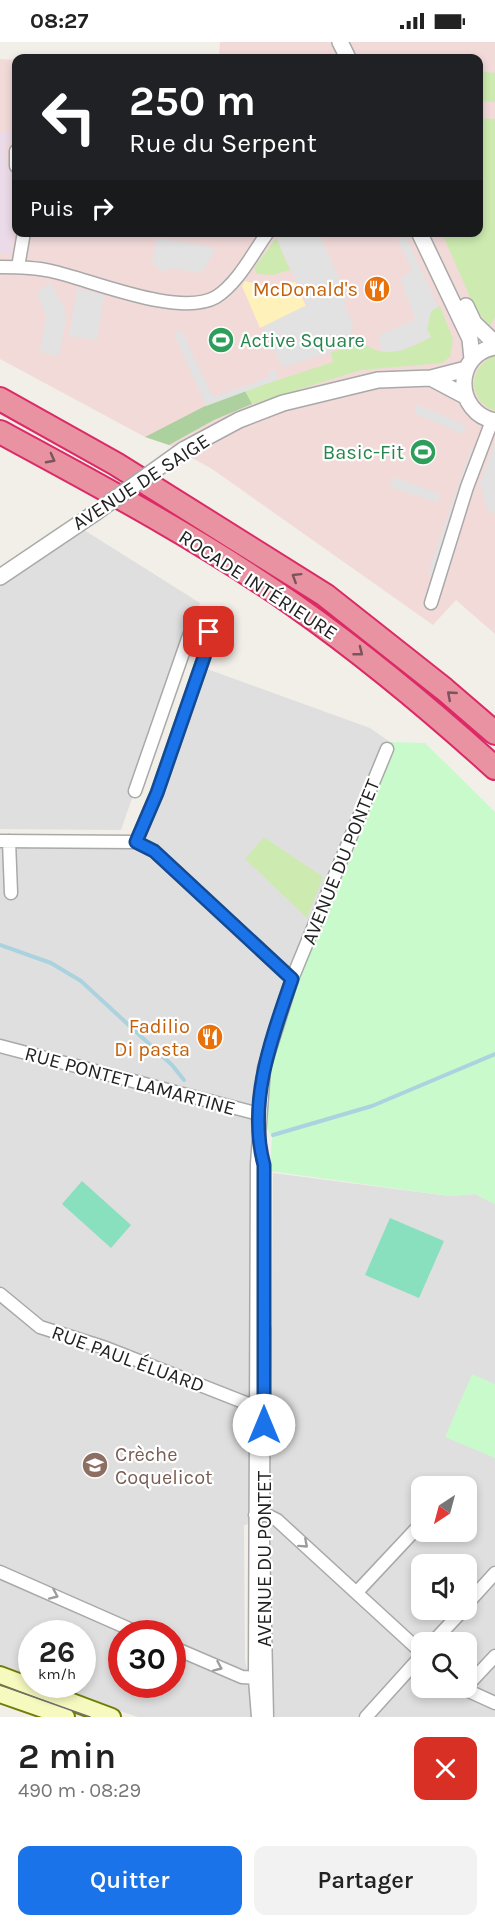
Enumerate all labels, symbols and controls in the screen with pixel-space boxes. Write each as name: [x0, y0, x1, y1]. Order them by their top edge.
text: 08:27: [30, 8, 88, 34]
text: 250 m: [129, 76, 256, 126]
icon: left: [30, 78, 108, 156]
text: Rue du Serpent: [129, 127, 317, 159]
icon: right: [86, 192, 119, 225]
text: Puis: [30, 196, 74, 222]
restaurant icon: McDonald's: [362, 274, 392, 304]
place label: McDonald's: [253, 278, 358, 301]
sports icon: Active Square: [206, 325, 236, 355]
place label: Active Square: [240, 329, 365, 352]
street label: AVENUE DE SAIGE: [68, 429, 214, 535]
sports icon: Basic-Fit: [408, 437, 438, 467]
place label: Basic-Fit: [323, 441, 404, 464]
one-way arrow: [45, 452, 56, 463]
street label: ROCADE INTÉRIEURE: [174, 524, 342, 645]
one-way arrow: [292, 572, 302, 584]
pin: [183, 606, 234, 657]
icon: arrive: [192, 615, 225, 648]
one-way arrow: [352, 645, 363, 656]
one-way arrow: [447, 691, 458, 702]
street label: AVENUE DU PONTET: [297, 776, 385, 948]
place label: Fadilio Di pasta: [114, 1015, 190, 1061]
restaurant icon: Fadilio Di pasta: [195, 1022, 225, 1052]
street label: RUE PONTET LAMARTINE: [22, 1042, 238, 1120]
street label: RUE PAUL ÉLUARD: [48, 1320, 208, 1397]
position arrow: [232, 1393, 296, 1457]
place label: Crèche Coquelicot: [115, 1443, 213, 1489]
school or university icon: Crèche Coquelicot: [80, 1450, 110, 1480]
street label: AVENUE DU PONTET: [253, 1471, 276, 1647]
north arrow: [411, 1476, 477, 1542]
map controls: [411, 1476, 477, 1698]
one-way arrow: [296, 1536, 307, 1547]
button: sound: [411, 1554, 477, 1620]
one-way arrow: [47, 1588, 58, 1600]
speed limit sign: 30: [108, 1620, 186, 1698]
button: search: [411, 1632, 477, 1698]
text: 26: [39, 1634, 75, 1670]
one-way arrow: [211, 1660, 222, 1672]
text: km/h: [38, 1665, 76, 1683]
text: 2 min: [18, 1735, 116, 1777]
button: close: [414, 1737, 477, 1800]
text: 490 m · 08:29: [18, 1779, 141, 1802]
button: Quitter: [18, 1846, 242, 1915]
button: Partager: [254, 1846, 477, 1915]

